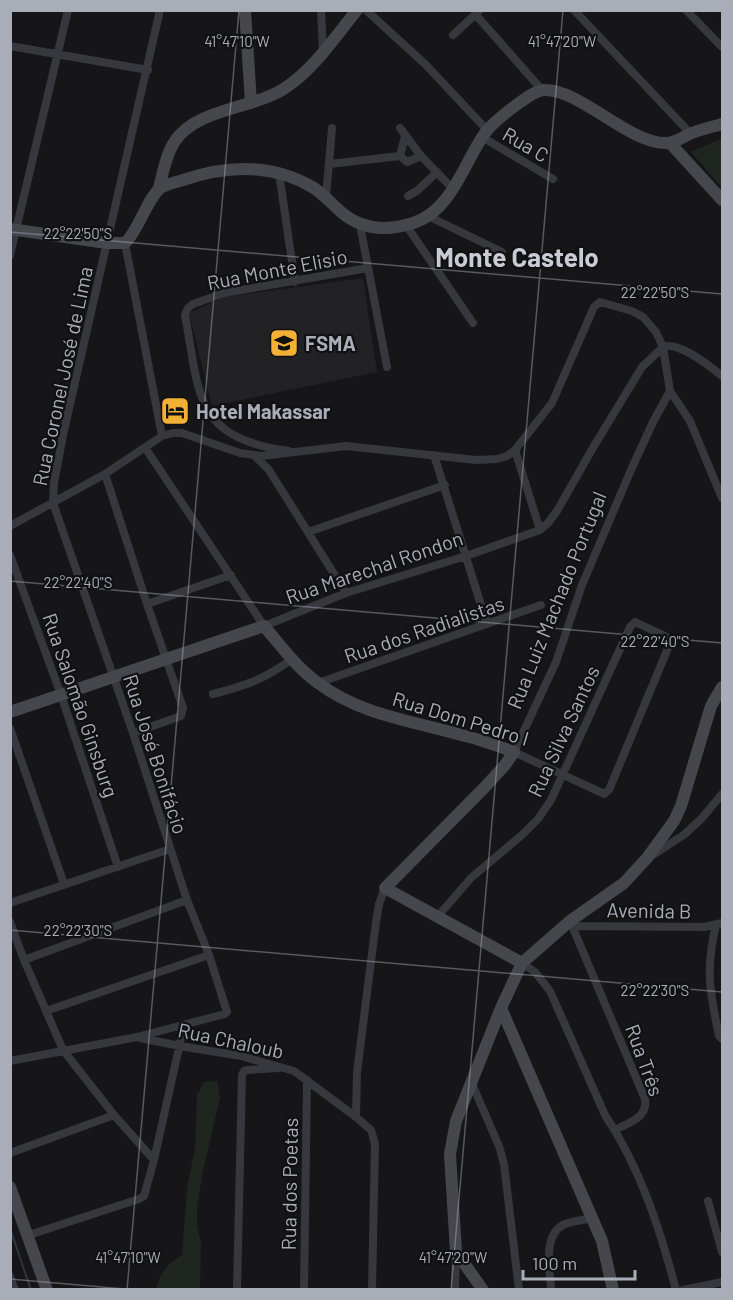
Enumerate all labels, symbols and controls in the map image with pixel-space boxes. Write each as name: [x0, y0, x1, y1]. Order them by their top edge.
text: 41°47'10"W: [204, 32, 270, 50]
text: 41°47'20"W: [528, 32, 596, 50]
street label: Rua C: [499, 121, 553, 167]
text: 22°22'50"S: [44, 224, 112, 242]
district label: Monte Castelo: [435, 241, 599, 272]
street label: Rua Monte Elisio: [205, 244, 349, 294]
street label: Rua Coronel José de Lima: [27, 264, 97, 488]
text: 22°22'50"S: [621, 283, 689, 301]
school or university icon: FSMA: [268, 327, 300, 359]
place label: FSMA: [305, 331, 356, 355]
hotel icon: Hotel Makassar: [159, 395, 191, 427]
place label: Hotel Makassar: [196, 399, 331, 423]
street label: Rua Luiz Machado Portugal: [501, 488, 611, 712]
street label: Rua Marechal Rondon: [282, 525, 466, 609]
text: 22°22'40"S: [43, 573, 113, 591]
street label: Rua dos Radialistas: [341, 590, 507, 668]
street label: Rua Salomão Ginsburg: [38, 610, 124, 800]
text: 22°22'40"S: [620, 632, 690, 650]
street label: Rua Silva Santos: [522, 661, 604, 801]
street label: Rua José Bonifácio: [119, 671, 193, 837]
street label: Rua Dom Pedro I: [390, 686, 532, 750]
street label: Avenida B: [606, 897, 692, 923]
text: 22°22'30"S: [44, 921, 112, 939]
text: 22°22'30"S: [621, 981, 689, 999]
street label: Rua Chaloub: [176, 1017, 286, 1063]
street label: Rua Três: [621, 1021, 669, 1099]
street label: Rua dos Poetas: [276, 1117, 302, 1251]
scale bar: [523, 1243, 636, 1281]
text: 41°47'10"W: [95, 1248, 161, 1266]
text: 41°47'20"W: [419, 1248, 487, 1266]
text: 100 m: [532, 1252, 577, 1274]

